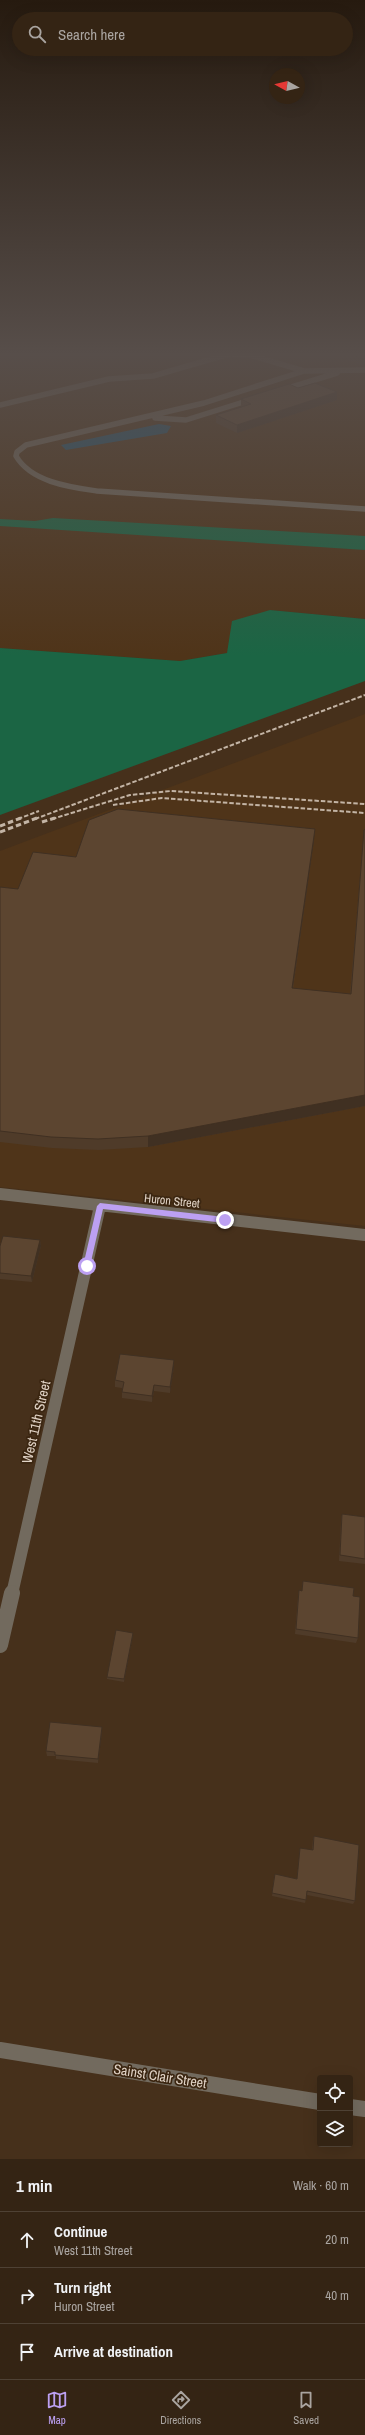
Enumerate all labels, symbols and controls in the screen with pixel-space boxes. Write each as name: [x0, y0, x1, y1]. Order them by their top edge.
search box: [12, 12, 353, 56]
icon: search: [26, 23, 48, 45]
text: Search here: [58, 24, 125, 45]
north arrow: [269, 68, 305, 104]
street label: Huron Street: [143, 1190, 201, 1212]
route end: [216, 1211, 234, 1229]
route start: [78, 1257, 96, 1275]
street label: West 11th Street: [18, 1379, 54, 1465]
street label: Sainst Clair Street: [112, 2060, 208, 2092]
map controls: [317, 2075, 353, 2147]
button: locate: [317, 2075, 353, 2111]
button: layers: [317, 2111, 353, 2147]
text: 1 min: [16, 2174, 52, 2197]
text: Walk · 60 m: [293, 2177, 349, 2194]
text: Continue: [54, 2221, 107, 2242]
icon: ahead: [16, 2229, 38, 2251]
text: 20 m: [325, 2231, 349, 2248]
text: West 11th Street: [54, 2242, 132, 2259]
text: Turn right: [54, 2277, 111, 2298]
icon: right: [16, 2285, 38, 2307]
text: 40 m: [325, 2287, 349, 2304]
text: Huron Street: [54, 2298, 114, 2315]
icon: arrive: [16, 2341, 38, 2363]
text: Arrive at destination: [54, 2341, 173, 2362]
tab: Map: [46, 2389, 68, 2427]
tab: Directions: [160, 2389, 201, 2427]
tab: Saved: [293, 2389, 319, 2427]

